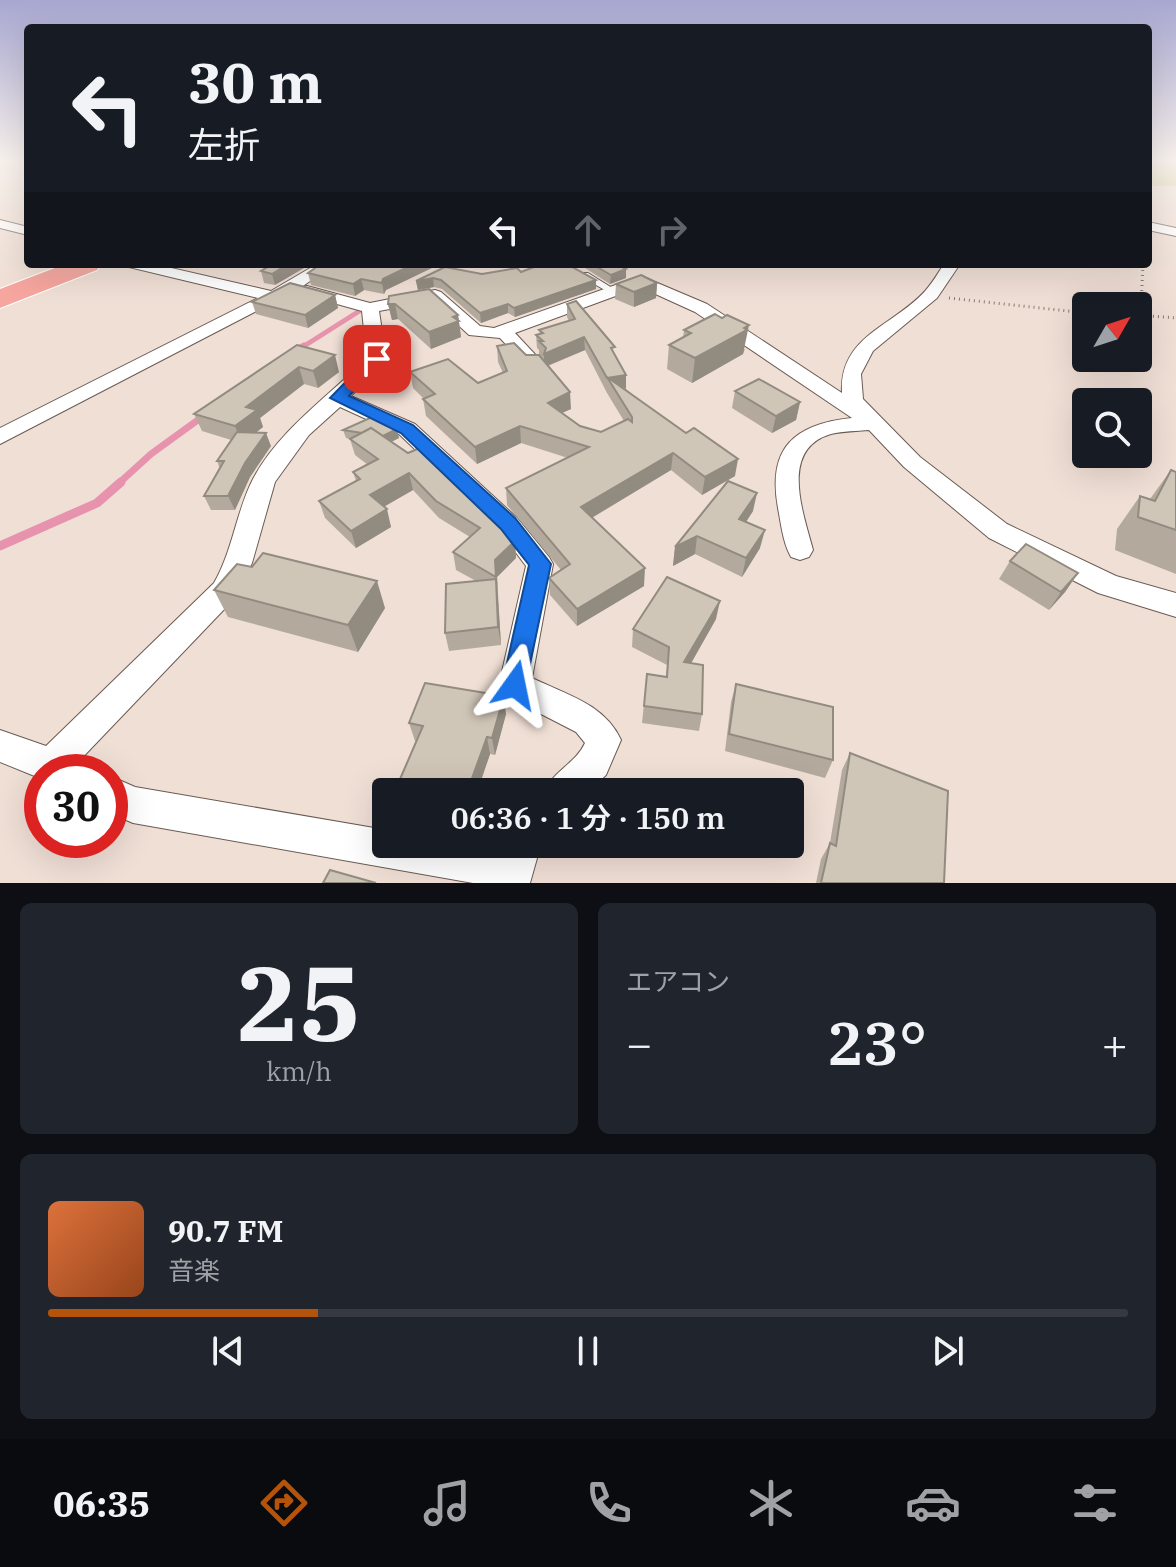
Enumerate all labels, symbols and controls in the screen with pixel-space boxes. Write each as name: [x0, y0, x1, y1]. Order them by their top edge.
text: 30 m: [188, 46, 323, 118]
icon: left: [56, 56, 160, 160]
text: 左折: [188, 121, 260, 168]
icon: left: [482, 208, 526, 252]
icon: ahead: [566, 208, 610, 252]
icon: right: [650, 208, 694, 252]
north arrow: [1072, 292, 1152, 372]
map controls: [1072, 292, 1152, 468]
pin: [343, 325, 411, 393]
icon: arrive: [355, 337, 399, 381]
button: search: [1072, 388, 1152, 468]
position arrow: [473, 643, 557, 727]
speed limit sign: 30: [24, 754, 128, 858]
text: 06:36 · 1 分 · 150 m: [451, 798, 725, 837]
text: 25: [237, 934, 361, 1070]
text: エアコン: [626, 964, 730, 998]
text: 23°: [827, 1003, 927, 1082]
text: −: [626, 1015, 652, 1072]
text: +: [1102, 1015, 1128, 1072]
text: km/h: [266, 1054, 332, 1088]
text: 90.7 FM: [168, 1211, 283, 1250]
text: 音楽: [168, 1253, 220, 1287]
icon: previous: [206, 1329, 250, 1373]
icon: pause: [566, 1329, 610, 1373]
icon: next: [926, 1329, 970, 1373]
icon: directions: [256, 1475, 312, 1531]
icon: music: [419, 1475, 475, 1531]
icon: phone: [581, 1475, 637, 1531]
icon: climate: [743, 1475, 799, 1531]
icon: car: [905, 1475, 961, 1531]
icon: filters: [1067, 1475, 1123, 1531]
text: 06:35: [53, 1480, 150, 1527]

